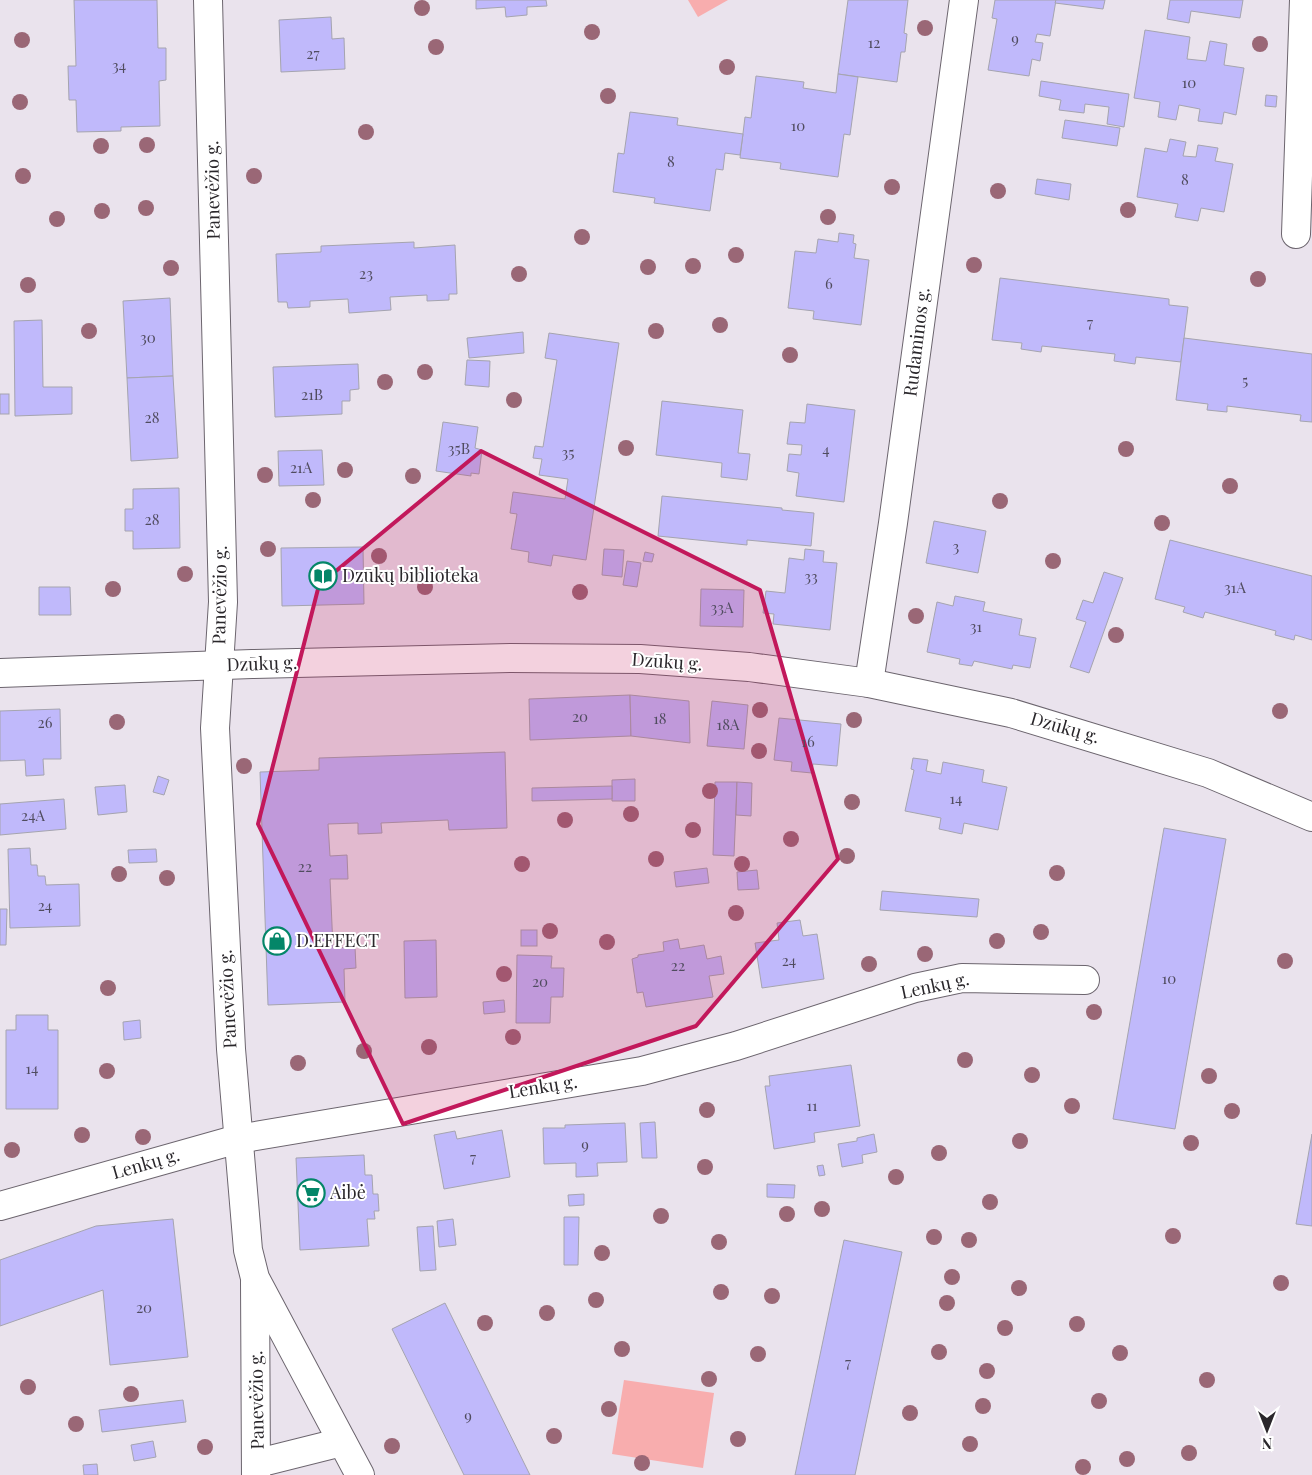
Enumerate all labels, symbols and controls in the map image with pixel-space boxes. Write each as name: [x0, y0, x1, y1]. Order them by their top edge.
house number: 9: [1011, 28, 1019, 48]
house number: 12: [868, 32, 880, 52]
house number: 27: [306, 43, 320, 63]
house number: 34: [112, 55, 126, 75]
house number: 10: [1182, 72, 1196, 92]
house number: 10: [791, 115, 805, 135]
street label: Panevėžio g.: [199, 140, 225, 240]
house number: 8: [667, 151, 675, 171]
house number: 8: [1181, 169, 1189, 189]
house number: 23: [359, 263, 373, 283]
house number: 6: [825, 273, 833, 293]
street label: Rudaminos g.: [897, 286, 935, 398]
house number: 7: [1087, 312, 1093, 332]
house number: 30: [140, 327, 156, 347]
house number: 5: [1242, 370, 1248, 390]
house number: 21B: [301, 384, 323, 404]
house number: 28: [145, 407, 160, 427]
house number: 35B: [448, 438, 470, 458]
house number: 4: [822, 439, 830, 459]
house number: 35: [562, 442, 575, 462]
house number: 21A: [290, 457, 313, 477]
house number: 28: [145, 509, 160, 529]
house number: 3: [953, 536, 960, 556]
street label: Panevėžio g.: [206, 545, 232, 645]
library icon: Dzūkų biblioteka: [308, 561, 338, 591]
place label: Dzūkų biblioteka: [342, 563, 479, 587]
house number: 33: [804, 566, 818, 586]
house number: 31A: [1224, 577, 1246, 597]
house number: 33A: [711, 597, 734, 617]
house number: 31: [970, 616, 983, 636]
street label: Dzūkų g.: [631, 647, 703, 675]
street label: Dzūkų g.: [226, 650, 298, 676]
house number: 20: [572, 706, 588, 726]
street label: Dzūkų g.: [1028, 706, 1103, 748]
house number: 18: [653, 708, 667, 728]
house number: 26: [38, 712, 53, 732]
house number: 18A: [717, 714, 740, 734]
house number: 16: [801, 731, 815, 751]
house number: 14: [950, 788, 962, 808]
house number: 24A: [21, 805, 46, 825]
house number: 22: [298, 856, 312, 876]
house number: 24: [38, 895, 52, 915]
shop icon: D.EFFECT: [262, 926, 292, 956]
place label: D.EFFECT: [296, 928, 379, 952]
street label: Panevėžio g.: [212, 949, 242, 1049]
house number: 24: [782, 950, 796, 970]
house number: 22: [671, 955, 685, 975]
street label: Lenkų g.: [898, 966, 971, 1004]
house number: 10: [1162, 968, 1176, 988]
house number: 20: [532, 971, 548, 991]
house number: 14: [26, 1058, 38, 1078]
street label: Lenkų g.: [507, 1069, 579, 1103]
house number: 11: [806, 1095, 818, 1115]
house number: 9: [581, 1134, 589, 1154]
street label: Lenkų g.: [109, 1142, 182, 1184]
house number: 7: [470, 1147, 476, 1167]
supermarket icon: Aibė: [296, 1178, 326, 1208]
place label: Aibė: [329, 1180, 366, 1204]
house number: 20: [136, 1297, 152, 1317]
street label: Panevėžio g.: [243, 1350, 269, 1450]
house number: 7: [845, 1352, 851, 1372]
house number: 9: [464, 1405, 472, 1425]
north arrow: [1242, 1405, 1292, 1455]
text: N: [1262, 1434, 1272, 1453]

